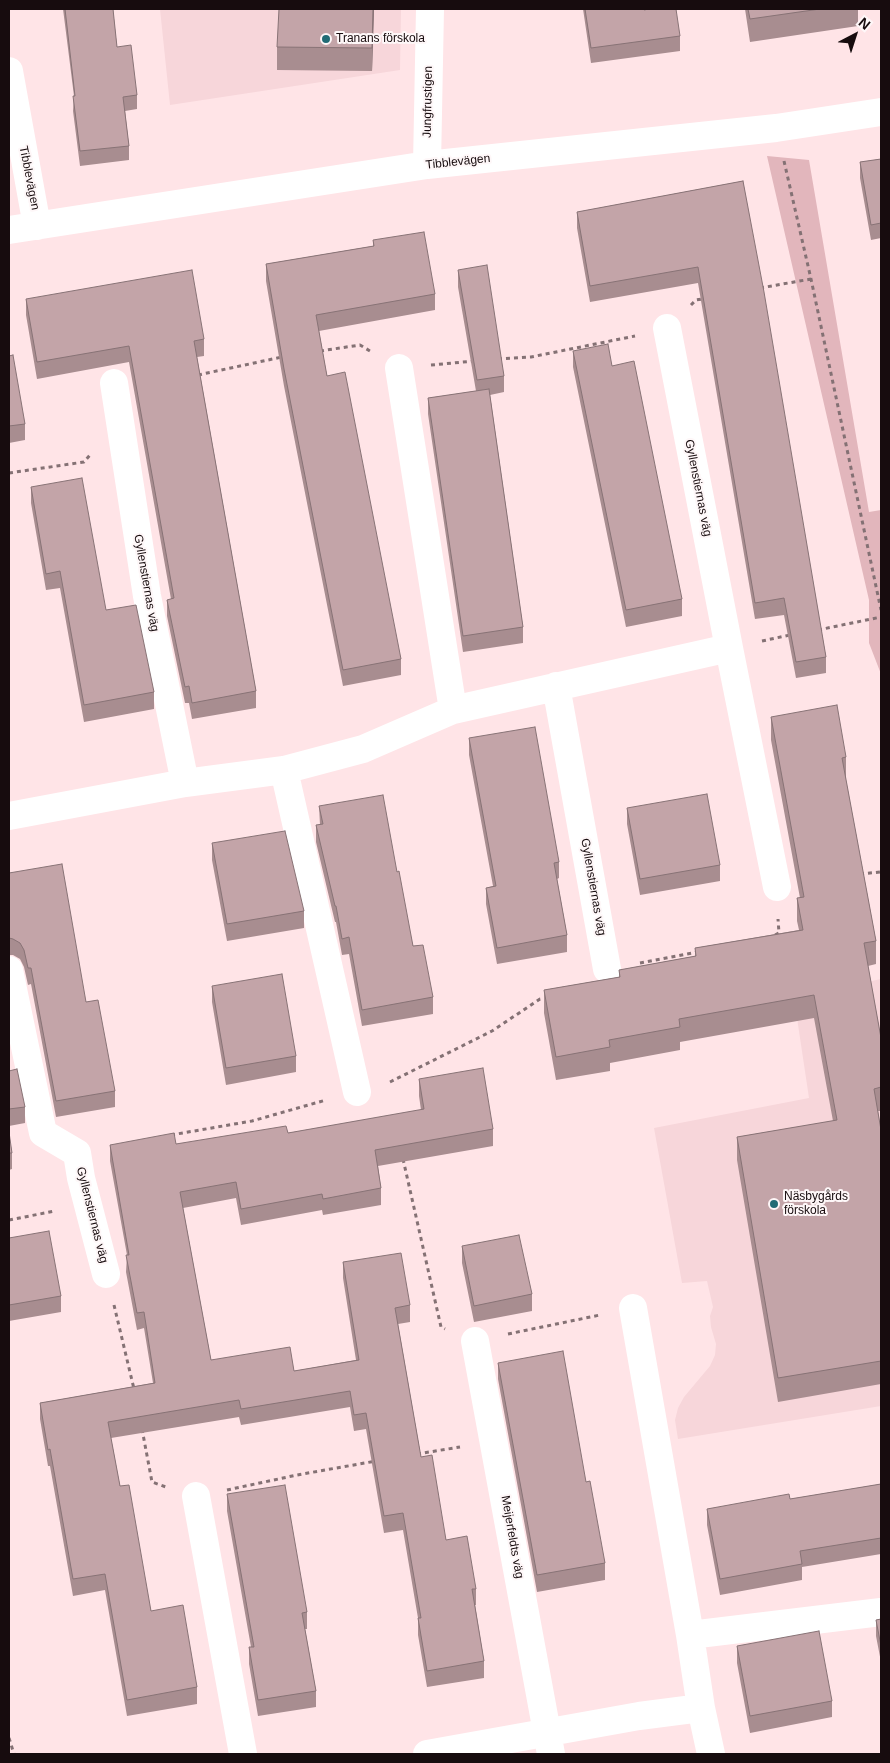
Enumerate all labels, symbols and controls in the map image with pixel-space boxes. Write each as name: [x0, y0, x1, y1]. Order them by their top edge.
north arrow: [830, 10, 880, 60]
text: N: [856, 14, 874, 33]
place label: Tranans förskola: [336, 32, 425, 46]
marker: Tranans förskola: [320, 33, 332, 45]
street label: Jungfrustigen: [420, 66, 436, 138]
street label: Tibblevägen: [16, 145, 42, 211]
street label: Tibblevägen: [425, 151, 491, 173]
street label: Gyllenstiernas väg: [682, 438, 714, 538]
street label: Gyllenstiernas väg: [130, 533, 162, 633]
street label: Gyllenstiernas väg: [577, 837, 609, 937]
street label: Gyllenstiernas väg: [73, 1165, 111, 1265]
place label: Näsbygårds förskola: [784, 1190, 848, 1218]
marker: Näsbygårds förskola: [768, 1198, 780, 1210]
street label: Meijerfeldts väg: [498, 1494, 526, 1580]

